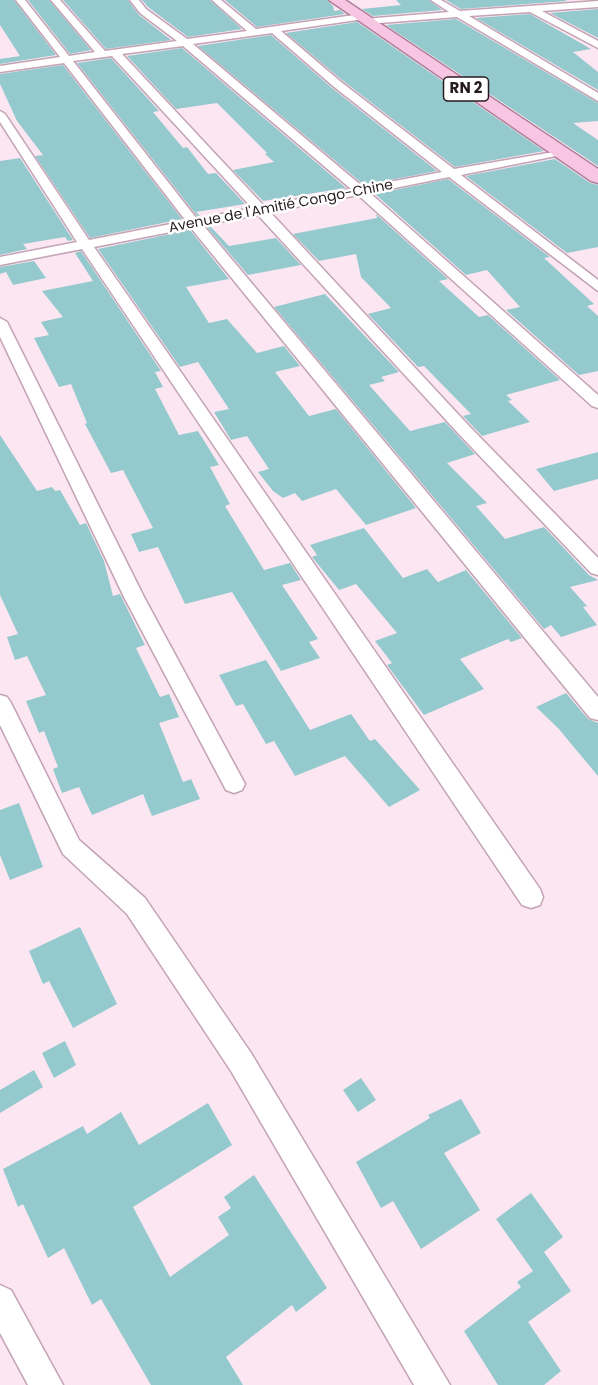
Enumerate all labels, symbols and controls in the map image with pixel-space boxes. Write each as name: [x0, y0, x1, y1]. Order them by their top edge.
road number: RN 2: [444, 77, 488, 101]
street label: Avenue de l'Amitié Congo-Chine: [168, 177, 394, 237]

